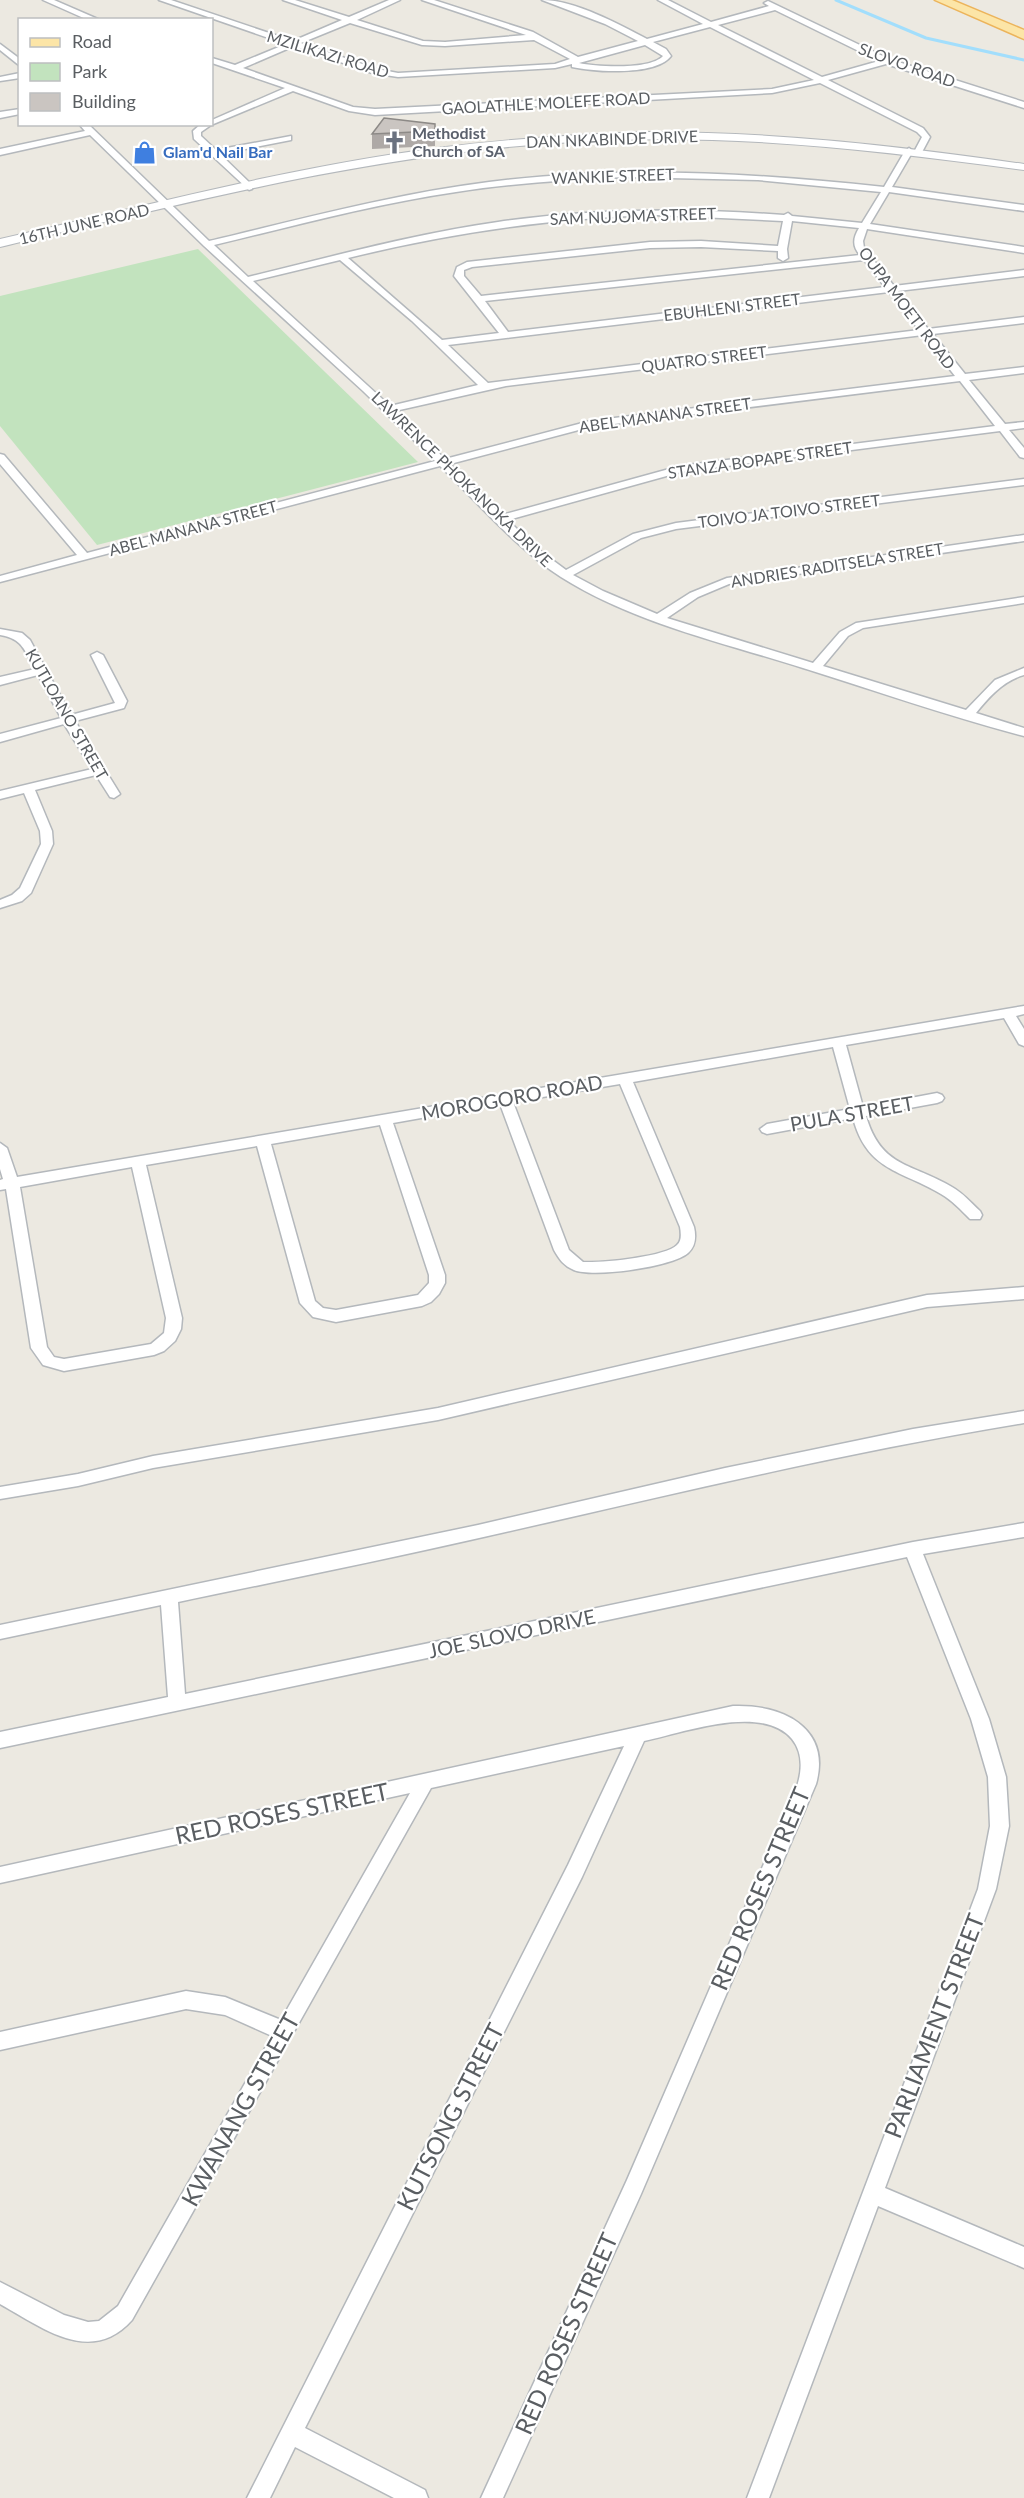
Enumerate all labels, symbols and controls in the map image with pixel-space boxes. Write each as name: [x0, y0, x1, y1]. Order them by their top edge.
legend: [18, 18, 213, 126]
street label: MZILIKAZI ROAD: [265, 26, 392, 81]
text: Road: [72, 30, 112, 52]
street label: SLOVO ROAD: [856, 38, 958, 91]
text: Park: [72, 60, 108, 82]
street label: GAOLATHLE MOLEFE ROAD: [441, 88, 651, 117]
text: Building: [72, 90, 136, 112]
place label: Methodist Church of SA: [412, 123, 506, 160]
street label: DAN NKABINDE DRIVE: [526, 126, 698, 151]
church icon: Methodist Church of SA: [381, 129, 407, 155]
shop icon: Glam'd Nail Bar: [132, 139, 158, 165]
place label: Glam'd Nail Bar: [163, 142, 272, 161]
street label: WANKIE STREET: [551, 164, 676, 187]
street label: 16TH JUNE ROAD: [17, 199, 151, 248]
street label: SAM NUJOMA STREET: [549, 203, 717, 228]
street label: OUPA MOETI ROAD: [855, 243, 960, 373]
street label: EBUHLENI STREET: [662, 289, 802, 324]
street label: QUATRO STREET: [640, 341, 768, 376]
street label: LAWRENCE PHOKANOKA DRIVE: [368, 387, 556, 570]
street label: ABEL MANANA STREET: [578, 393, 753, 436]
street label: STANZA BOPAPE STREET: [667, 437, 854, 482]
street label: TOIVO JA TOIVO STREET: [697, 490, 882, 531]
street label: ABEL MANANA STREET: [107, 496, 280, 559]
street label: ANDRIES RADITSELA STREET: [729, 538, 945, 591]
street label: KUTLOANO STREET: [22, 645, 113, 783]
street label: MOROGORO ROAD: [419, 1069, 604, 1125]
street label: PULA STREET: [788, 1090, 916, 1136]
street label: JOE SLOVO DRIVE: [426, 1604, 597, 1662]
street label: RED ROSES STREET: [172, 1776, 391, 1849]
street label: RED ROSES STREET: [704, 1783, 815, 1994]
street label: PARLIAMENT STREET: [877, 1909, 990, 2142]
street label: KWANANG STREET: [174, 2007, 305, 2211]
street label: KUTSONG STREET: [390, 2018, 509, 2215]
street label: RED ROSES STREET: [508, 2228, 623, 2439]

